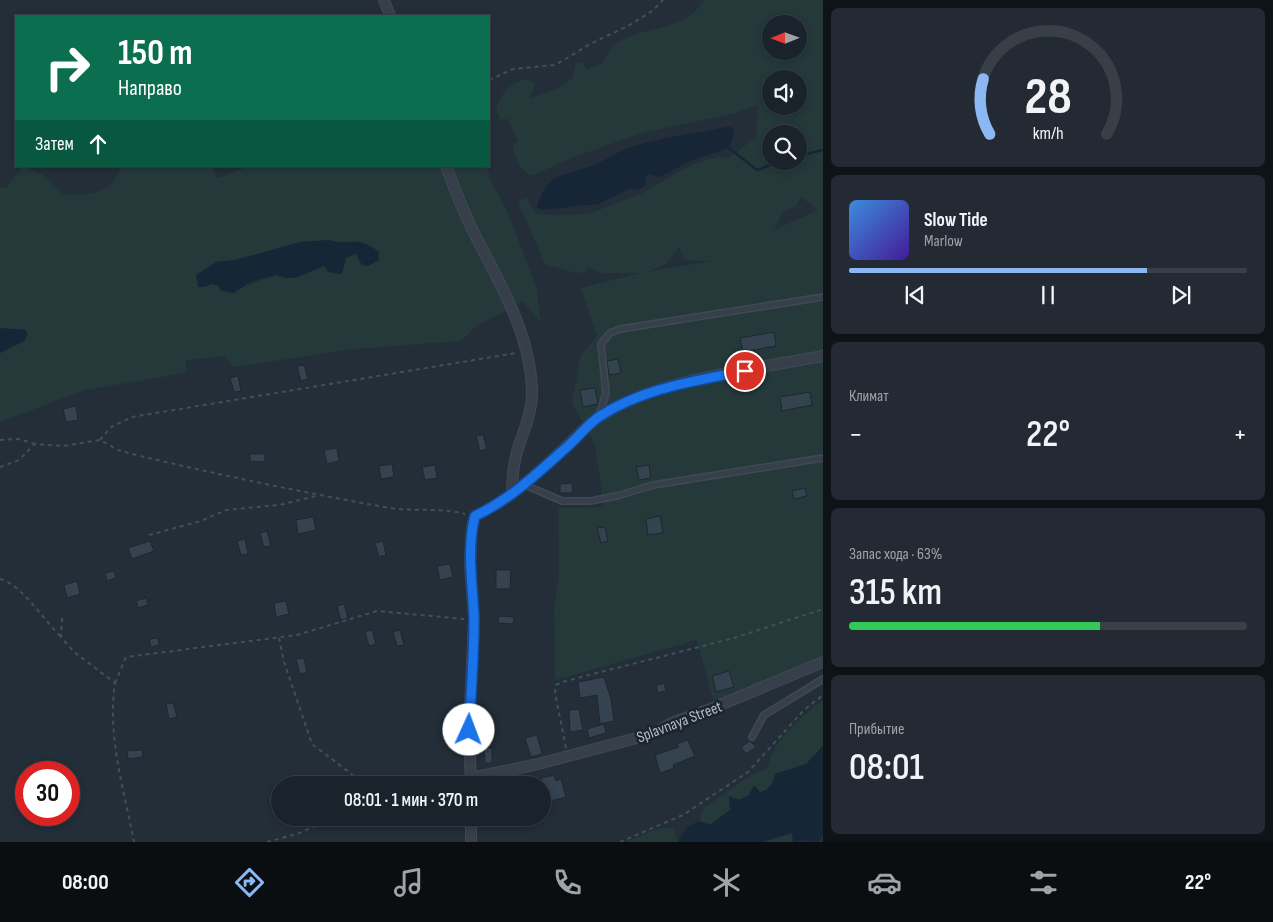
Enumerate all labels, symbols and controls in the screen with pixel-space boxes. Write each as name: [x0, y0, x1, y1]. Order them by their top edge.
north arrow: [762, 15, 808, 60]
map controls: [762, 15, 807, 170]
text: 150 m: [118, 32, 192, 75]
icon: right: [35, 35, 100, 100]
text: 28: [1024, 66, 1072, 129]
button: sound: [762, 70, 807, 115]
text: Направо: [118, 75, 182, 102]
text: km/h: [1033, 123, 1063, 144]
button: search: [762, 125, 807, 170]
icon: ahead: [84, 130, 112, 158]
text: Затем: [35, 133, 74, 156]
text: Slow Tide: [924, 209, 988, 232]
text: Marlow: [924, 232, 963, 251]
icon: previous: [901, 281, 929, 309]
icon: pause: [1034, 281, 1062, 309]
icon: next: [1167, 281, 1195, 309]
pin: [724, 350, 766, 392]
icon: arrive: [731, 357, 759, 385]
text: Климат: [849, 387, 889, 406]
text: 22°: [1026, 412, 1070, 457]
text: −: [849, 418, 863, 451]
text: +: [1233, 418, 1247, 451]
text: Запас хода · 63%: [849, 545, 942, 564]
text: 315 km: [849, 570, 942, 615]
street label: Splavnaya Street: [634, 697, 725, 747]
position arrow: [442, 703, 494, 755]
text: Прибытие: [849, 720, 904, 739]
text: 08:01: [849, 745, 924, 790]
speed limit sign: 30: [15, 761, 80, 826]
text: 08:01 · 1 мин · 370 m: [344, 789, 478, 812]
icon: directions: [232, 865, 267, 900]
icon: music: [391, 865, 426, 900]
icon: phone: [550, 865, 585, 900]
icon: climate: [709, 865, 744, 900]
icon: car: [867, 865, 902, 900]
icon: filters: [1026, 865, 1061, 900]
text: 08:00: [62, 869, 109, 896]
text: 22°: [1185, 869, 1211, 896]

